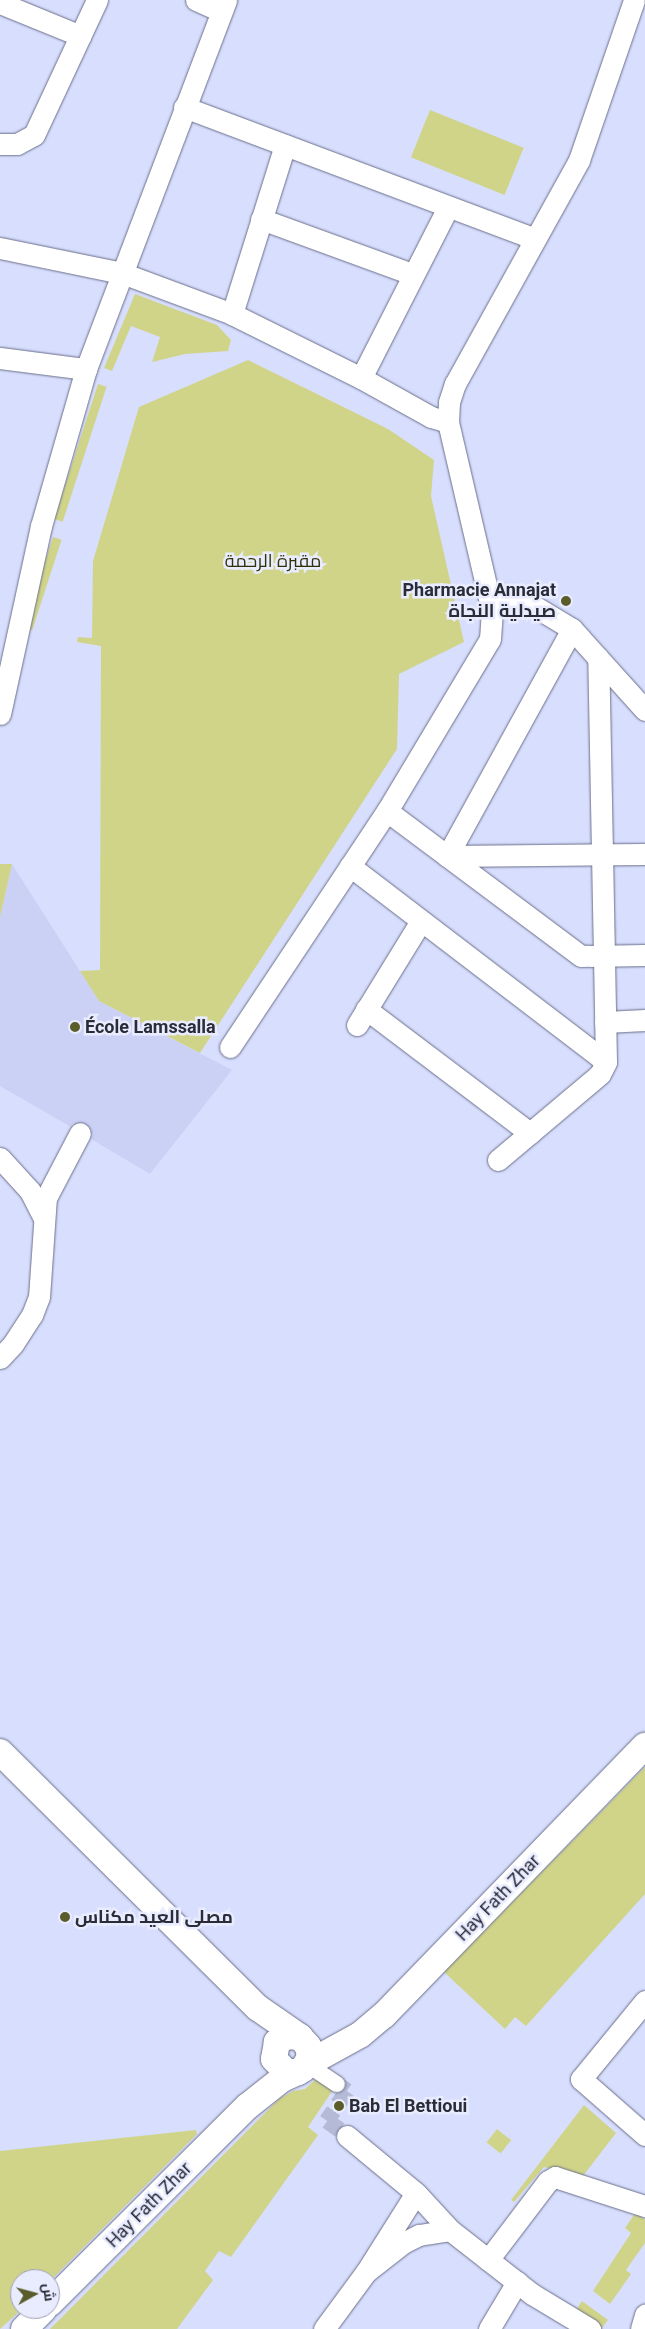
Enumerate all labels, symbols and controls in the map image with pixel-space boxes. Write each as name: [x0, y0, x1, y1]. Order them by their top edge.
park label: مقبرة الرحمة: [225, 550, 321, 572]
place label: Pharmacie Annajat صيدلية النجاة: [403, 580, 556, 622]
marker: Pharmacie Annajat صيدلية النجاة: [560, 595, 572, 607]
place label: École Lamssalla: [85, 1016, 216, 1038]
marker: École Lamssalla: [69, 1021, 81, 1033]
street label: Hay Fath Zhar: [451, 1850, 545, 1946]
place label: مصلى العيد مكناس: [75, 1906, 233, 1928]
marker: مصلى العيد مكناس: [59, 1911, 71, 1923]
place label: Bab El Bettioui: [349, 2095, 467, 2117]
marker: Bab El Bettioui: [333, 2100, 345, 2112]
street label: Hay Fath Zhar: [102, 2158, 196, 2252]
north arrow: [10, 2269, 60, 2319]
text: ش: [40, 2282, 58, 2302]

